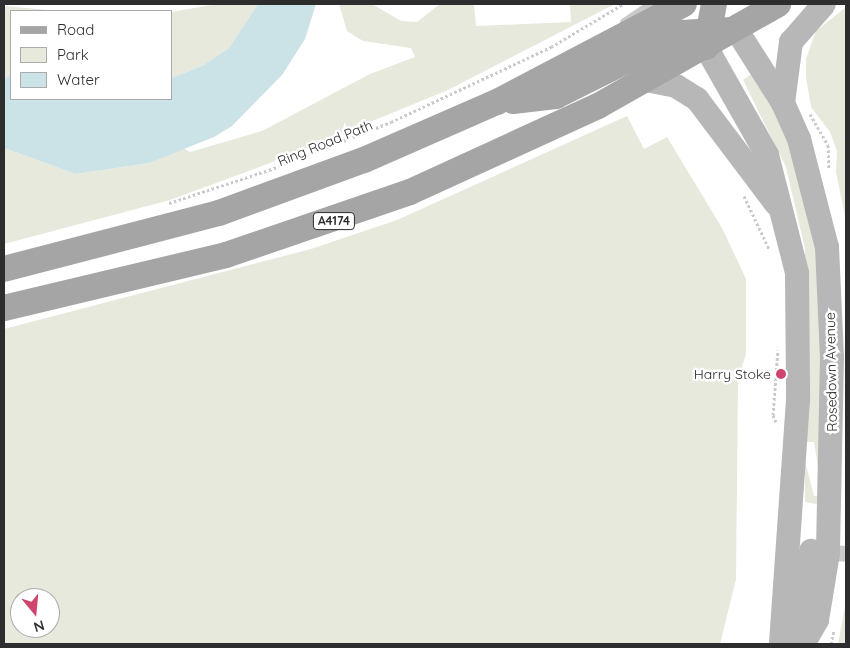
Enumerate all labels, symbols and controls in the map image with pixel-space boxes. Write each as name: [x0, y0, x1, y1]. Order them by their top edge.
legend: [10, 10, 172, 100]
text: Road: [57, 20, 94, 39]
text: Park: [57, 45, 89, 64]
text: Water: [57, 70, 100, 89]
street label: Ring Road Path: [275, 116, 375, 170]
road number: A4174: [313, 212, 355, 230]
street label: Rosedown Avenue: [822, 312, 840, 432]
place label: Harry Stoke: [694, 366, 771, 382]
marker: Harry Stoke: [775, 368, 787, 380]
north arrow: [10, 588, 60, 638]
text: N: [32, 616, 47, 636]

